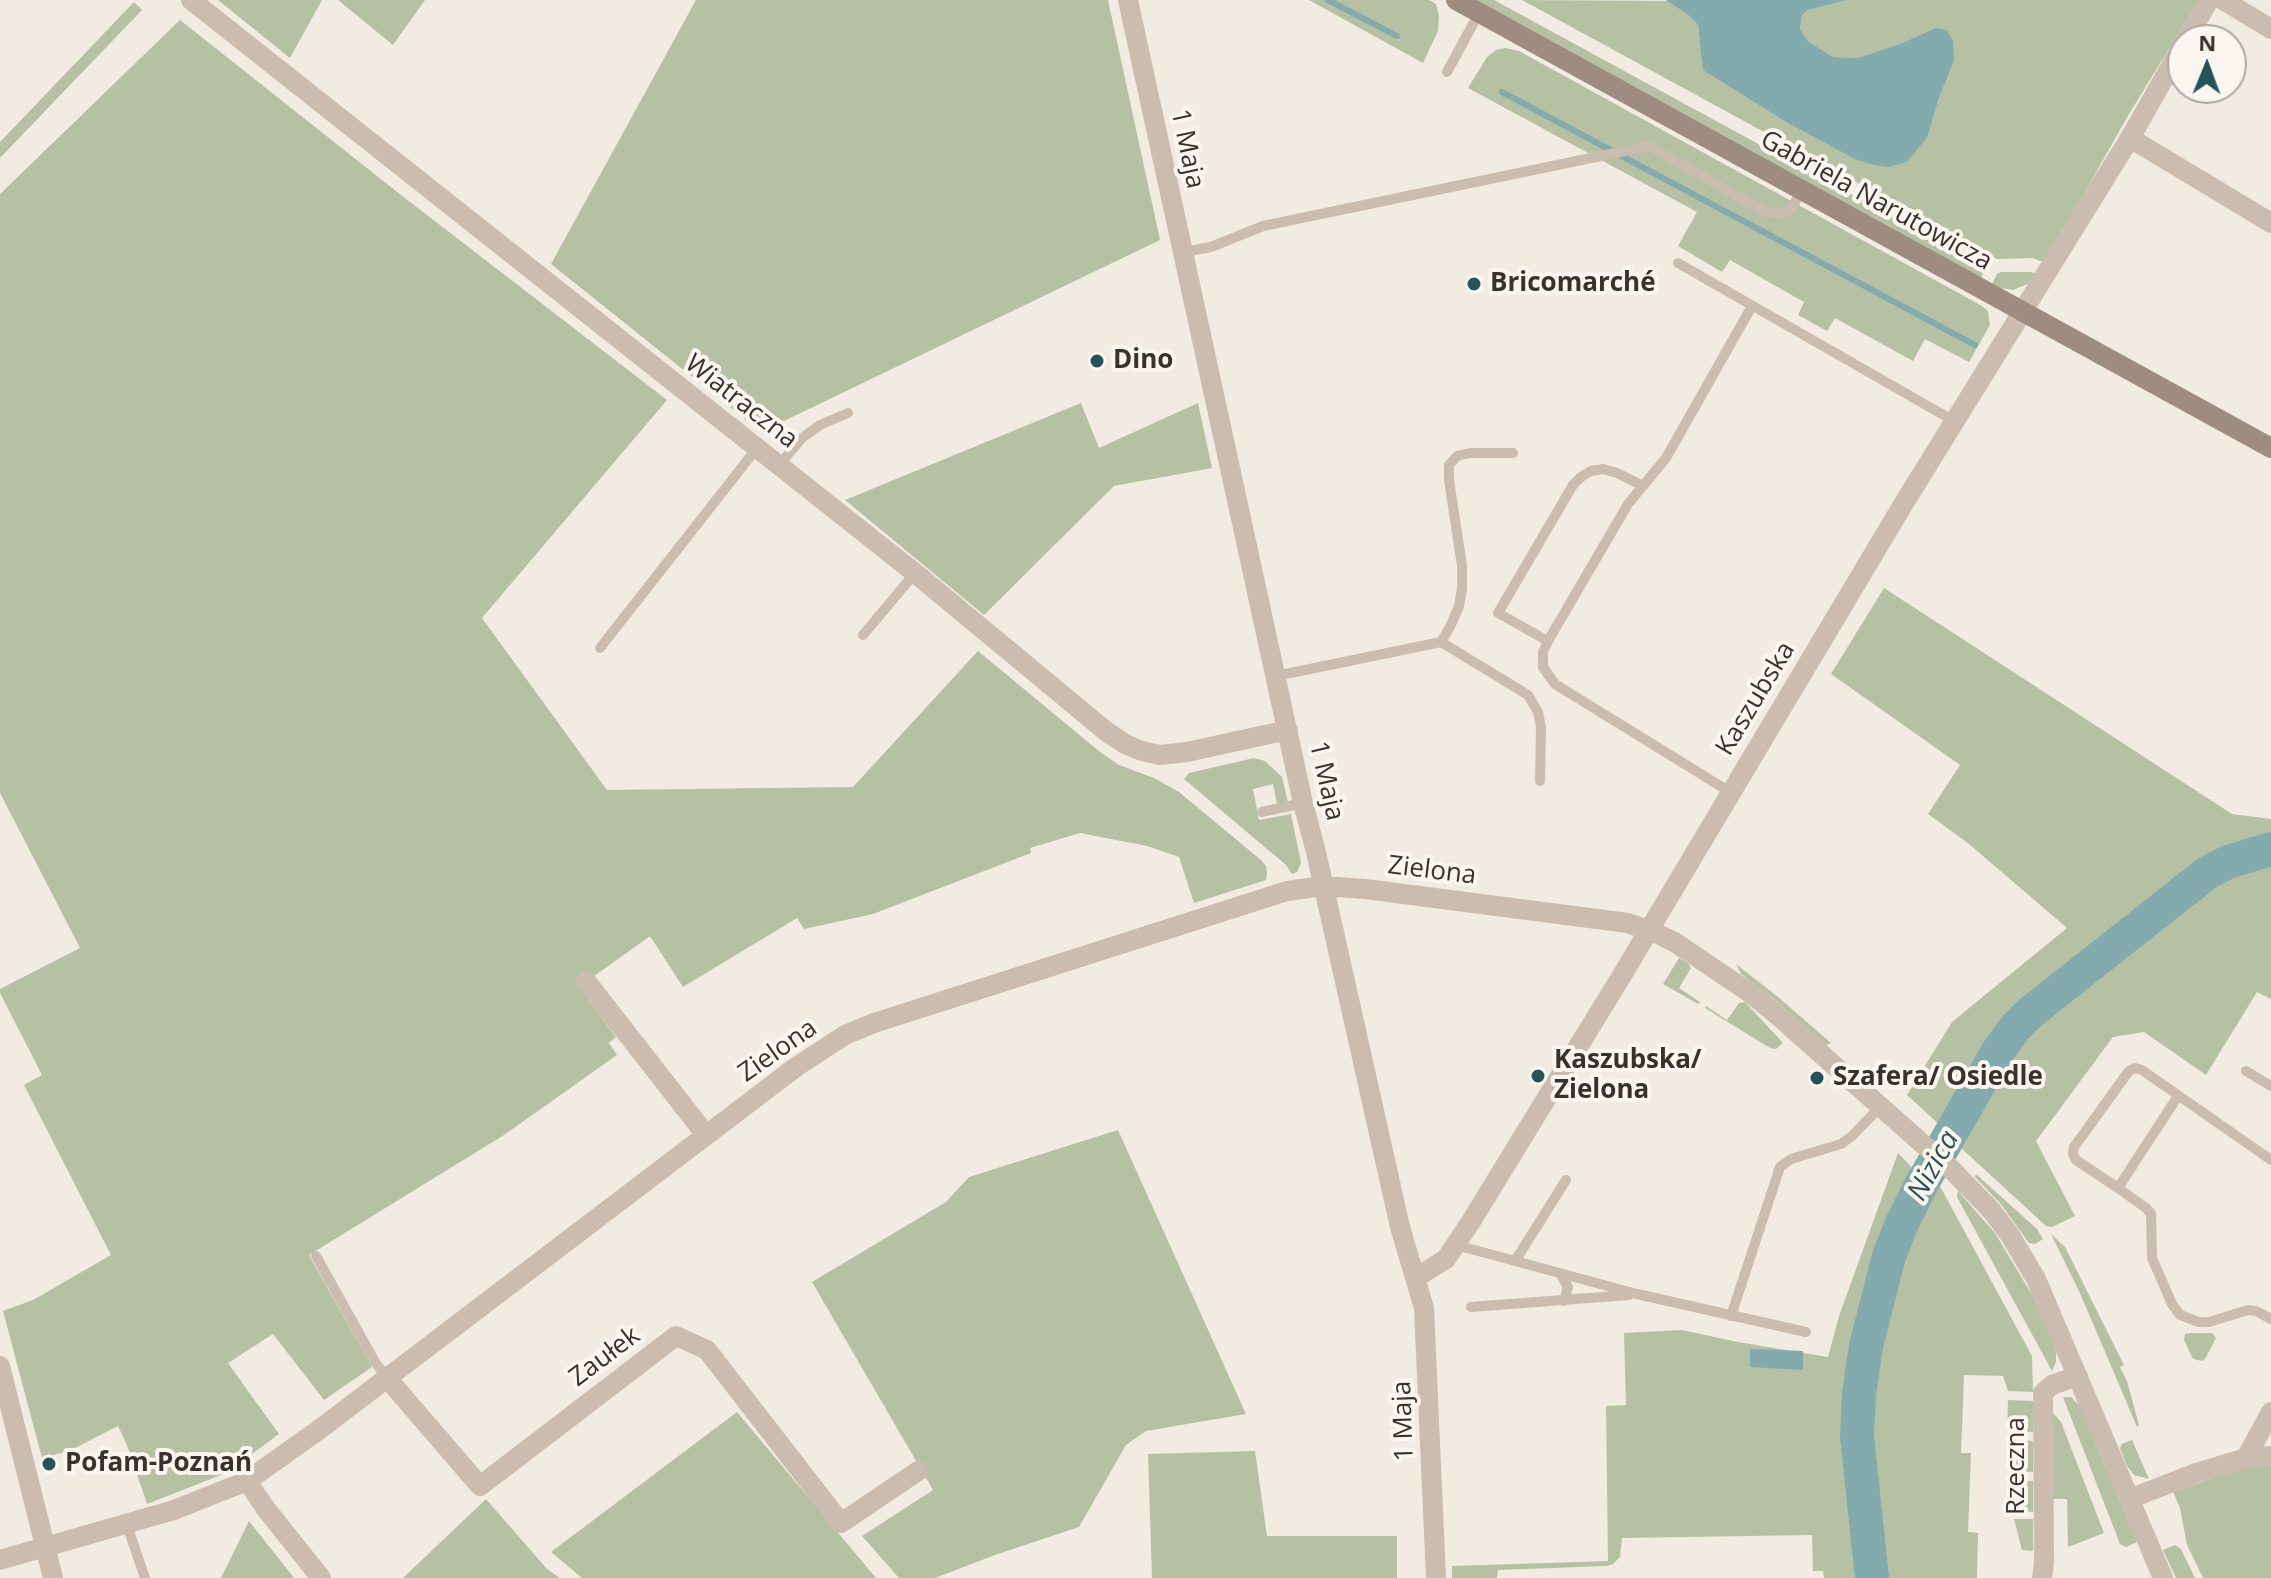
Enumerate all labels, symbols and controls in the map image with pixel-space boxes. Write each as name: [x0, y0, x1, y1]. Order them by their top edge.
north arrow: [2167, 24, 2247, 104]
text: N: [2198, 27, 2217, 57]
street label: 1 Maja: [1163, 106, 1211, 192]
street label: Gabriela Narutowicza: [1755, 124, 1997, 278]
place label: Bricomarché: [1490, 268, 1656, 300]
marker: Bricomarché: [1465, 275, 1483, 293]
place label: Dino: [1113, 345, 1173, 377]
street label: Wiatraczna: [678, 348, 804, 456]
marker: Dino: [1088, 352, 1106, 370]
street label: Kaszubska: [1710, 636, 1802, 762]
street label: 1 Maja: [1302, 738, 1350, 824]
street label: Zielona: [1386, 850, 1478, 892]
street label: Zielona: [733, 1013, 823, 1089]
place label: Kaszubska/ Zielona: [1554, 1045, 1702, 1106]
place label: Szafera/ Osiedle: [1833, 1062, 2043, 1094]
marker: Kaszubska/ Zielona: [1529, 1067, 1547, 1085]
marker: Szafera/ Osiedle: [1808, 1069, 1826, 1087]
water label: Nizica: [1901, 1125, 1967, 1207]
street label: Zaułek: [564, 1320, 646, 1394]
street label: 1 Maja: [1387, 1380, 1421, 1462]
street label: Rzeczna: [2001, 1417, 2033, 1515]
place label: Pofam-Poznań: [65, 1448, 252, 1480]
marker: Pofam-Poznań: [40, 1455, 58, 1473]

